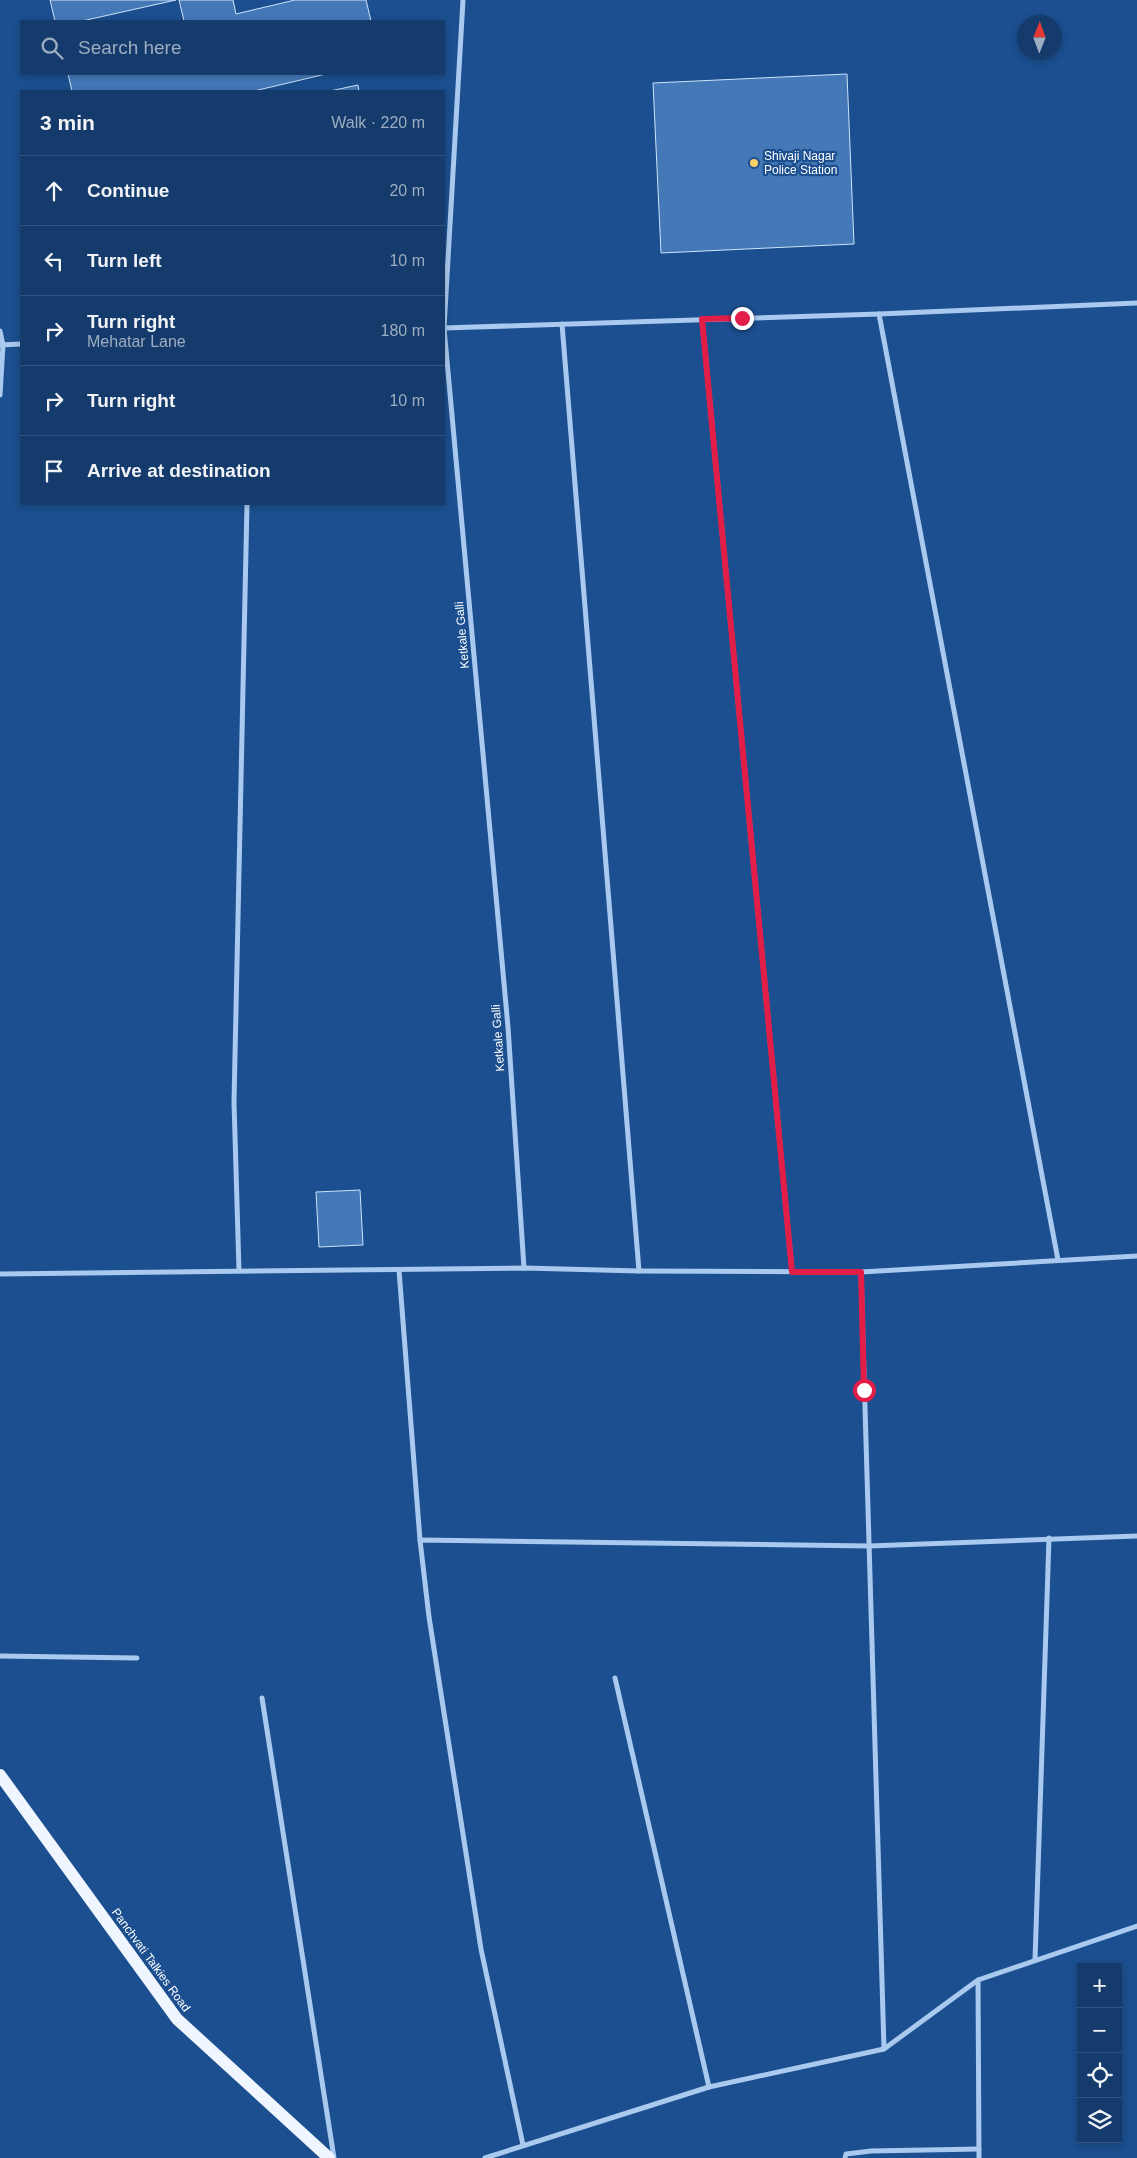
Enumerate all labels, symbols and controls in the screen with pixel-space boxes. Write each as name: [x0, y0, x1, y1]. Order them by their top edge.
north arrow: [1017, 15, 1062, 60]
search box: [20, 20, 445, 75]
icon: search: [38, 34, 66, 62]
text: Search here: [78, 37, 182, 58]
text: 3 min: [40, 111, 95, 134]
text: Walk · 220 m: [331, 114, 425, 131]
place label: Shivaji Nagar Police Station: [764, 149, 837, 177]
marker: Shivaji Nagar Police Station: [748, 157, 760, 169]
icon: ahead: [40, 177, 68, 205]
text: Continue: [87, 180, 169, 201]
text: 20 m: [389, 182, 425, 199]
icon: left: [40, 247, 68, 275]
text: Turn left: [87, 250, 162, 271]
text: 10 m: [389, 252, 425, 269]
route end: [731, 307, 754, 330]
text: Turn right: [87, 311, 175, 332]
icon: right: [40, 317, 68, 345]
text: 180 m: [381, 322, 425, 339]
text: Mehatar Lane: [87, 333, 186, 350]
icon: right: [40, 387, 68, 415]
text: Turn right: [87, 390, 175, 411]
text: 10 m: [389, 392, 425, 409]
icon: arrive: [40, 457, 68, 485]
text: Arrive at destination: [87, 460, 271, 481]
street label: Ketkale Galli: [452, 601, 472, 669]
street label: Ketkale Galli: [489, 1004, 507, 1072]
route start: [853, 1379, 876, 1402]
street label: Panchvati Talkies Road: [109, 1906, 193, 2014]
map controls: [1077, 1963, 1122, 2143]
button: +: [1077, 1963, 1122, 2008]
button: −: [1077, 2008, 1122, 2053]
button: locate: [1077, 2053, 1122, 2098]
button: layers: [1077, 2098, 1122, 2143]

